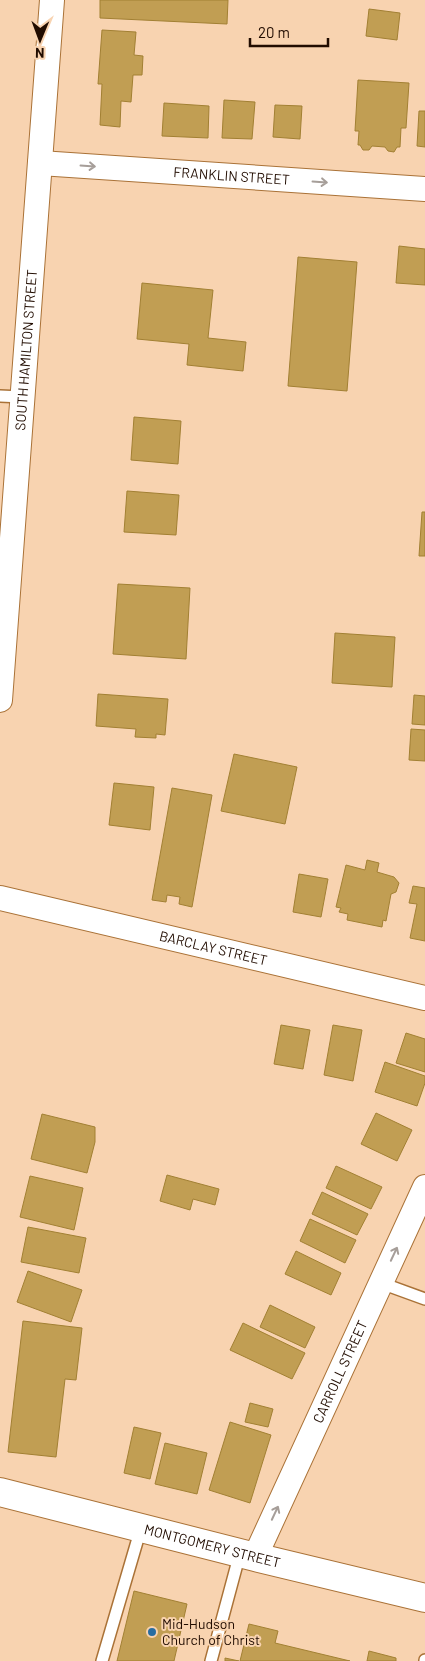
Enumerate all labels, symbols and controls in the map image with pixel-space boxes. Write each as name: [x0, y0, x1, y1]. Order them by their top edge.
north arrow: [15, 15, 65, 65]
scale bar: [250, 15, 328, 47]
text: 20 m: [258, 23, 290, 41]
text: N: [35, 45, 45, 62]
one-way arrow: [80, 162, 96, 171]
street label: FRANKLIN STREET: [173, 163, 290, 188]
one-way arrow: [312, 177, 328, 186]
street label: SOUTH HAMILTON STREET: [11, 269, 40, 431]
street label: BARCLAY STREET: [158, 927, 269, 969]
one-way arrow: [390, 1247, 399, 1262]
street label: CARROLL STREET: [309, 1317, 371, 1425]
one-way arrow: [271, 1506, 281, 1521]
street label: MONTGOMERY STREET: [142, 1520, 282, 1571]
place label: Mid-Hudson Church of Christ: [162, 1615, 260, 1648]
marker: Mid-Hudson Church of Christ: [146, 1626, 158, 1638]

